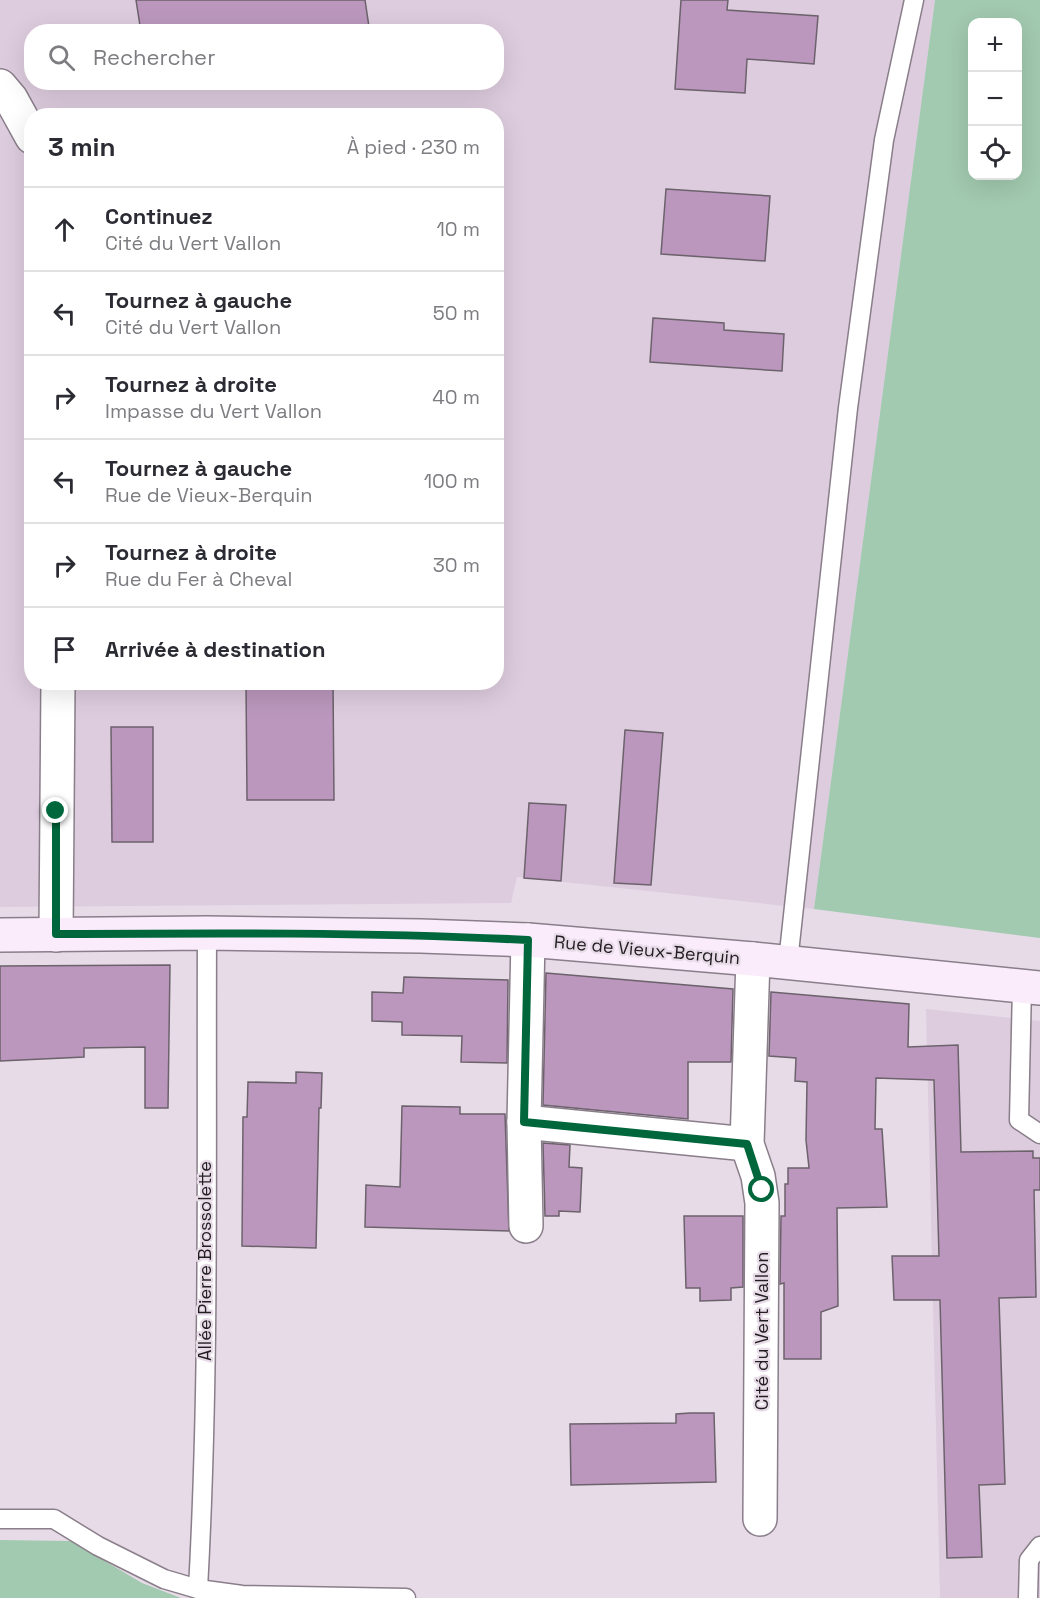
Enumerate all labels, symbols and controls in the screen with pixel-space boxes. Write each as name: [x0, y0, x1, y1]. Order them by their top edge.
map controls: [968, 18, 1022, 180]
button: +: [968, 18, 1022, 72]
search box: [24, 24, 504, 90]
icon: search: [45, 41, 78, 74]
text: Rechercher: [93, 43, 215, 71]
button: −: [968, 72, 1022, 126]
button: locate: [968, 126, 1022, 180]
text: 3 min: [48, 130, 116, 164]
text: À pied · 230 m: [347, 134, 480, 160]
text: Continuez: [105, 202, 213, 230]
icon: ahead: [48, 213, 81, 246]
text: 10 m: [436, 216, 480, 242]
text: Cité du Vert Vallon: [105, 230, 281, 256]
text: Tournez à gauche: [105, 286, 292, 314]
icon: left: [48, 297, 81, 330]
text: 50 m: [433, 300, 480, 326]
text: Cité du Vert Vallon: [105, 314, 281, 340]
text: Tournez à droite: [105, 370, 277, 398]
icon: right: [48, 381, 81, 414]
text: 40 m: [432, 384, 480, 410]
text: Impasse du Vert Vallon: [105, 398, 322, 424]
text: Tournez à gauche: [105, 454, 292, 482]
icon: left: [48, 465, 81, 498]
text: 100 m: [424, 468, 480, 494]
text: Rue de Vieux-Berquin: [105, 482, 313, 508]
text: Tournez à droite: [105, 538, 277, 566]
icon: right: [48, 549, 81, 582]
text: 30 m: [433, 552, 480, 578]
text: Rue du Fer à Cheval: [105, 566, 292, 592]
icon: arrive: [48, 633, 81, 666]
text: Arrivée à destination: [105, 635, 326, 663]
route end: [42, 797, 68, 823]
street label: Rue de Vieux-Berquin: [553, 930, 741, 969]
street label: Allée Pierre Brossolette: [193, 1161, 216, 1361]
route start: [748, 1176, 774, 1202]
street label: Cité du Vert Vallon: [750, 1252, 773, 1410]

